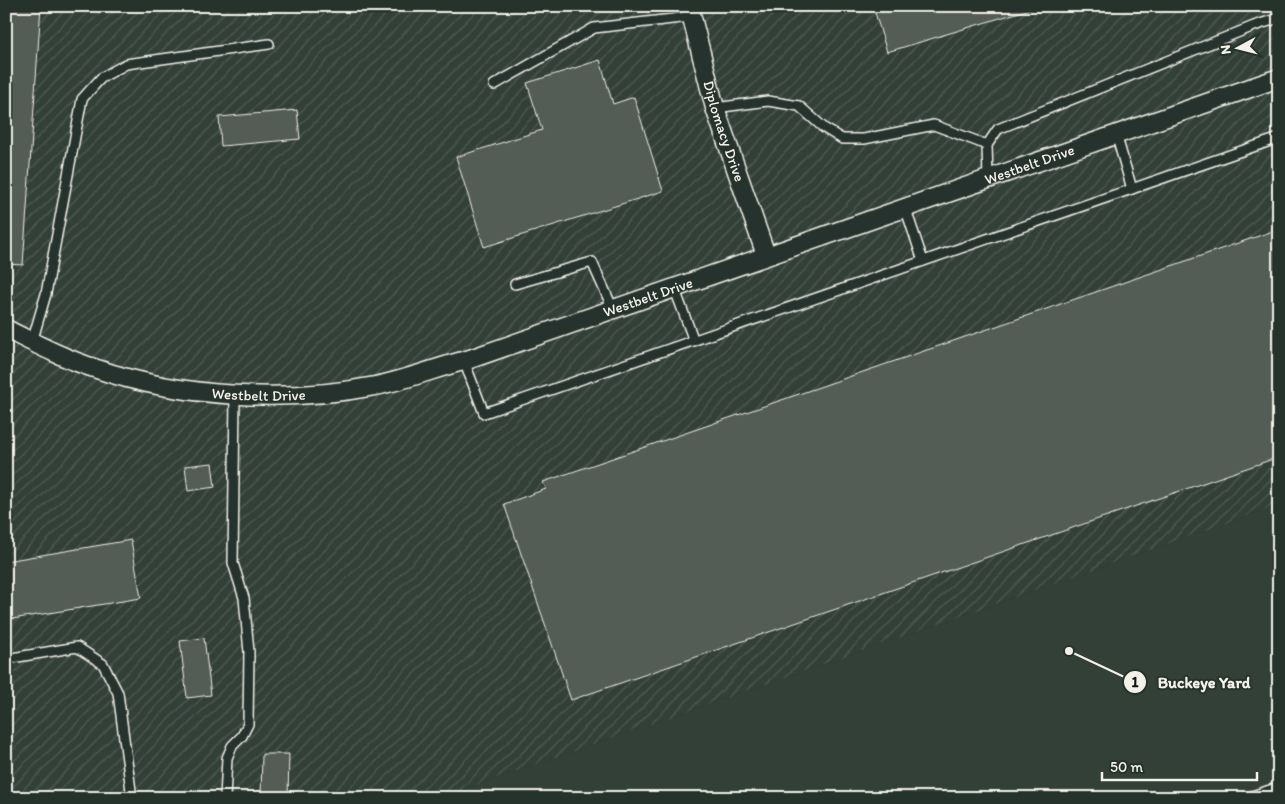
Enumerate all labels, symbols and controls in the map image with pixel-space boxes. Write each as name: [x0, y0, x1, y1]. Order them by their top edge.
north arrow: [1212, 22, 1262, 72]
text: N: [1217, 44, 1235, 55]
street label: Diplomacy Drive: [699, 79, 749, 184]
street label: Westbelt Drive: [982, 141, 1077, 189]
street label: Westbelt Drive: [601, 273, 695, 321]
street label: Westbelt Drive: [211, 384, 306, 405]
callout: Buckeye Yard: [1122, 667, 1260, 698]
text: 1: [1132, 673, 1139, 691]
text: Buckeye Yard: [1158, 673, 1251, 693]
scale bar: [1102, 749, 1258, 781]
text: 50 m: [1110, 758, 1143, 776]

